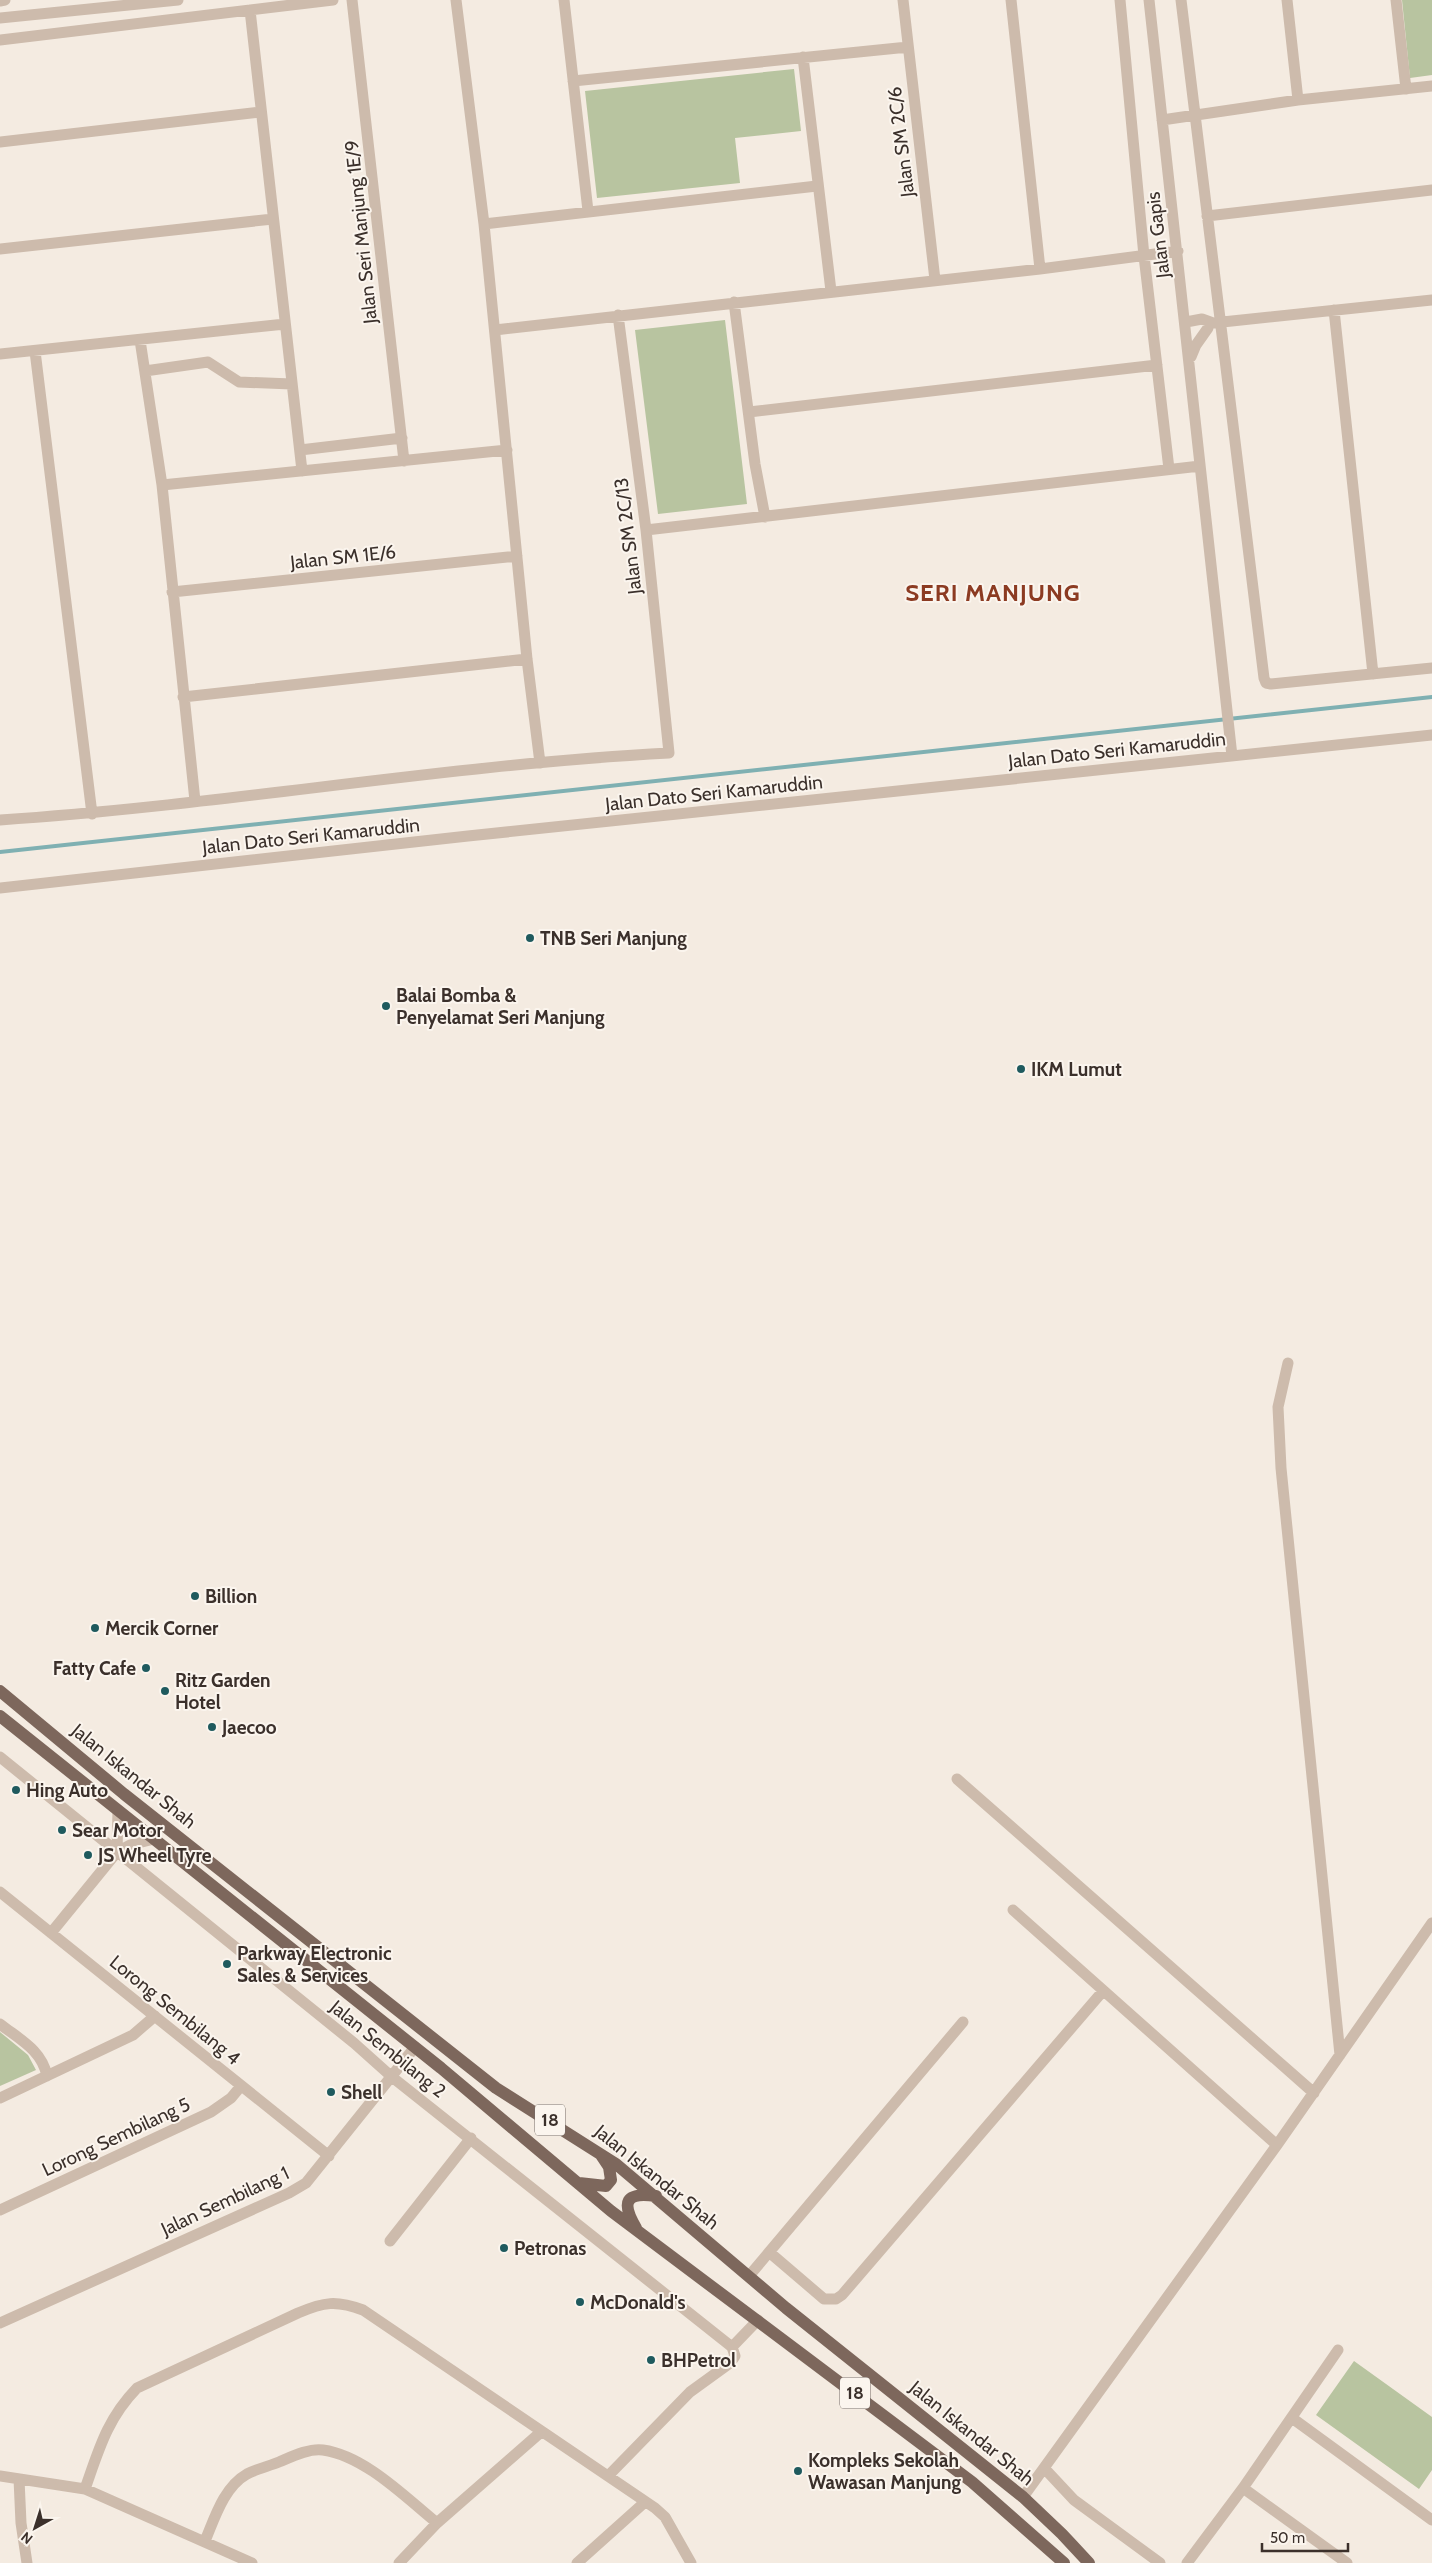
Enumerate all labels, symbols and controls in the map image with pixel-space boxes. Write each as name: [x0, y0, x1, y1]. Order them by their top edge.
street label: Jalan SM 2C/6: [883, 85, 919, 200]
street label: Jalan Seri Manjung 1E/9: [340, 139, 382, 326]
street label: Jalan Gapis: [1141, 190, 1175, 280]
street label: Jalan SM 2C/13: [609, 476, 647, 597]
street label: Jalan SM 1E/6: [288, 540, 397, 574]
district label: SERI MANJUNG: [905, 578, 1081, 607]
street label: Jalan Dato Seri Kamaruddin: [1006, 727, 1227, 773]
street label: Jalan Dato Seri Kamaruddin: [603, 770, 824, 816]
street label: Jalan Dato Seri Kamaruddin: [200, 813, 421, 859]
place label: TNB Seri Manjung: [540, 927, 687, 950]
marker: TNB Seri Manjung: [524, 932, 536, 944]
place label: Balai Bomba & Penyelamat Seri Manjung: [396, 984, 605, 1029]
marker: Balai Bomba & Penyelamat Seri Manjung: [380, 1000, 392, 1012]
place label: IKM Lumut: [1031, 1058, 1122, 1081]
marker: IKM Lumut: [1015, 1063, 1027, 1075]
place label: Billion: [205, 1585, 257, 1608]
marker: Billion: [189, 1590, 201, 1602]
place label: Mercik Corner: [105, 1617, 219, 1640]
marker: Mercik Corner: [89, 1622, 101, 1634]
place label: Fatty Cafe: [53, 1657, 136, 1680]
marker: Fatty Cafe: [140, 1662, 152, 1674]
place label: Ritz Garden Hotel: [175, 1669, 270, 1714]
marker: Ritz Garden Hotel: [159, 1685, 171, 1697]
place label: Jaecoo: [221, 1716, 277, 1739]
street label: Jalan Iskandar Shah: [66, 1718, 201, 1833]
marker: Jaecoo: [206, 1721, 218, 1733]
place label: Hing Auto: [26, 1779, 108, 1802]
marker: Hing Auto: [10, 1784, 22, 1796]
place label: Sear Motor: [72, 1819, 163, 1842]
marker: Sear Motor: [56, 1824, 68, 1836]
place label: JS Wheel Tyre: [97, 1844, 212, 1867]
marker: JS Wheel Tyre: [82, 1849, 94, 1861]
place label: Parkway Electronic Sales & Services: [237, 1942, 392, 1987]
street label: Lorong Sembilang 4: [105, 1950, 245, 2070]
marker: Parkway Electronic Sales & Services: [221, 1958, 233, 1970]
street label: Jalan Sembilang 2: [325, 1995, 451, 2103]
place label: Shell: [341, 2081, 382, 2104]
marker: Shell: [325, 2086, 337, 2098]
street label: Lorong Sembilang 5: [38, 2093, 194, 2181]
road number: 18: [535, 2104, 565, 2136]
street label: Jalan Iskandar Shah: [589, 2119, 724, 2234]
street label: Jalan Sembilang 1: [156, 2161, 293, 2241]
place label: Petronas: [514, 2237, 586, 2260]
marker: Petronas: [498, 2242, 510, 2254]
place label: McDonald's: [590, 2291, 686, 2314]
marker: McDonald's: [574, 2296, 586, 2308]
place label: BHPetrol: [661, 2349, 736, 2372]
marker: BHPetrol: [645, 2354, 657, 2366]
street label: Jalan Iskandar Shah: [904, 2375, 1039, 2490]
road number: 18: [840, 2378, 870, 2408]
place label: Kompleks Sekolah Wawasan Manjung: [808, 2449, 961, 2494]
marker: Kompleks Sekolah Wawasan Manjung: [792, 2465, 804, 2477]
north arrow: [10, 2503, 60, 2553]
scale bar: [1262, 2520, 1348, 2552]
text: N: [17, 2528, 36, 2548]
text: 50 m: [1270, 2529, 1305, 2547]

